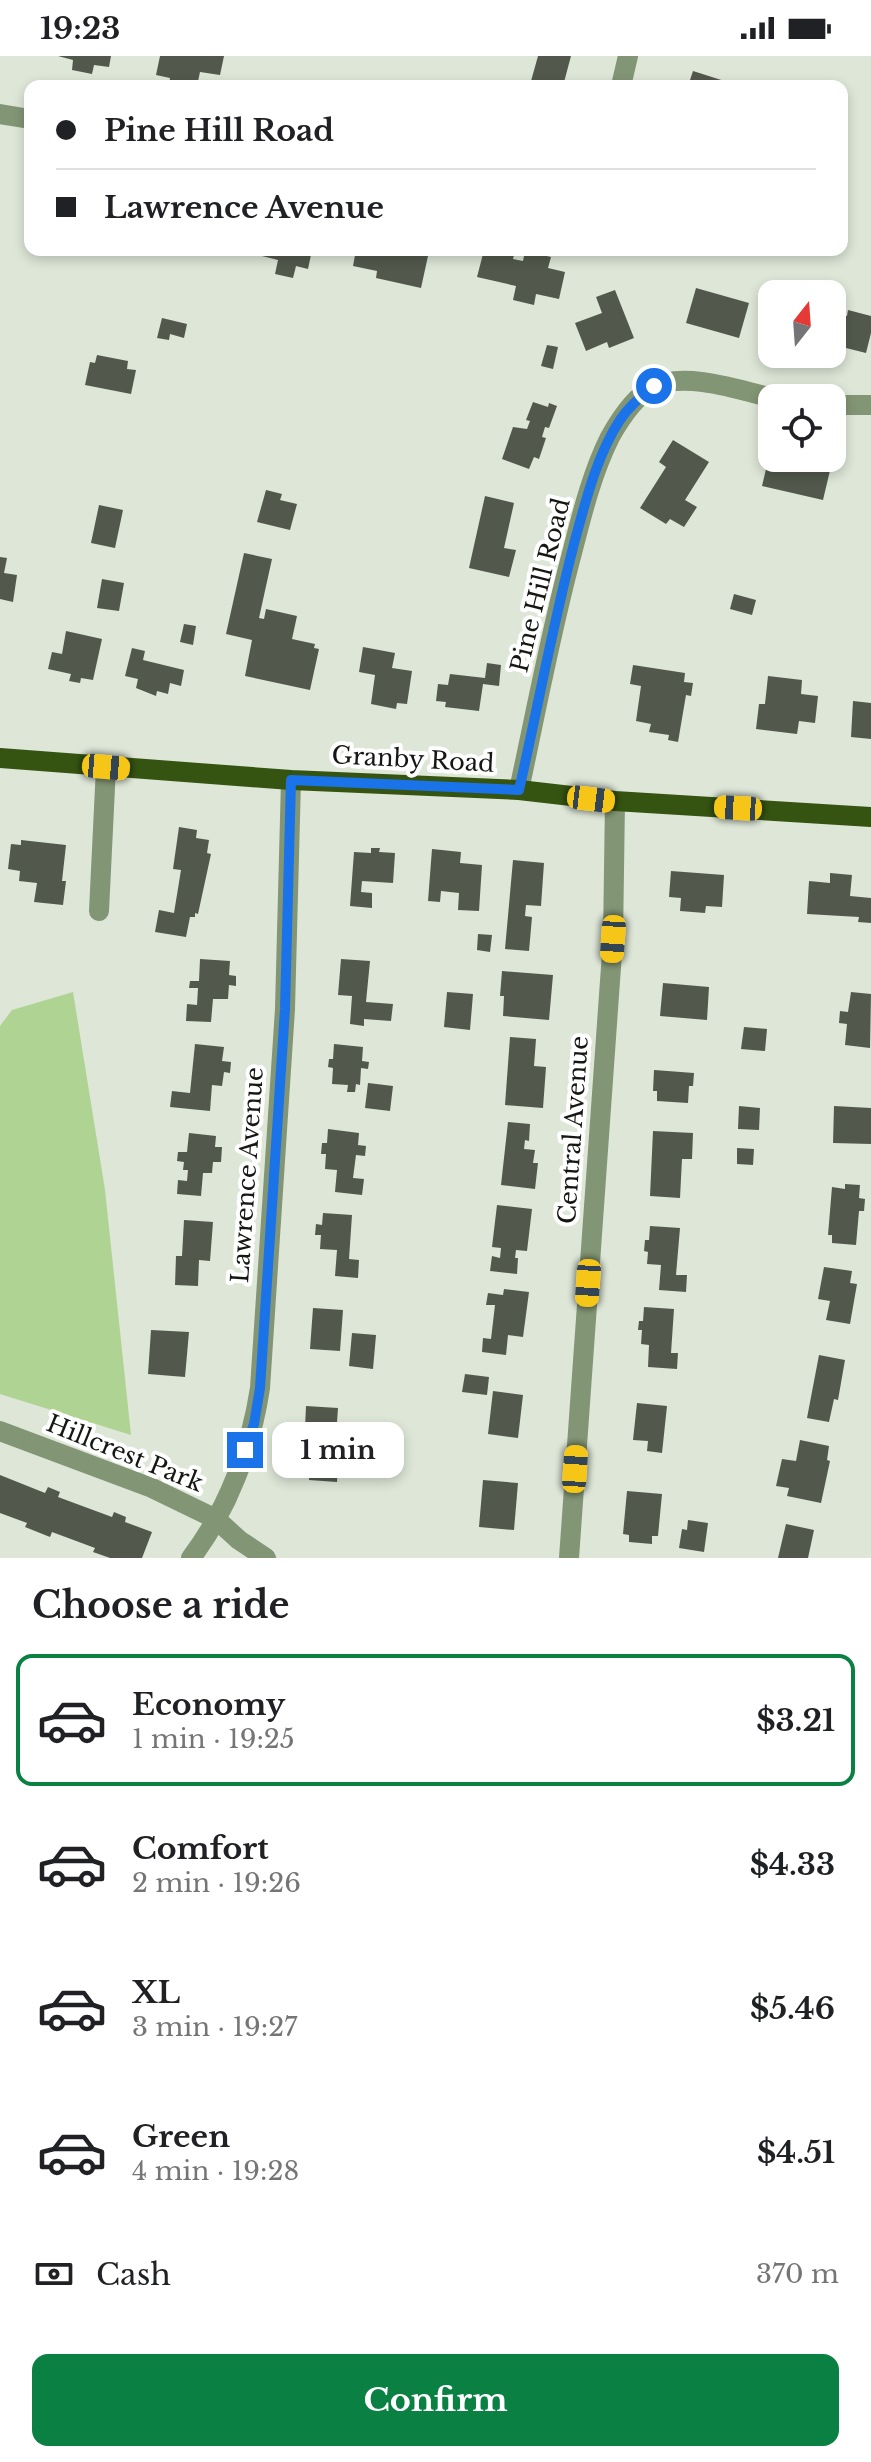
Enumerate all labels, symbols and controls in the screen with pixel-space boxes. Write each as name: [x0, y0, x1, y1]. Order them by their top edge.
text: 19:23: [40, 10, 120, 47]
text: Pine Hill Road: [104, 112, 334, 149]
text: Lawrence Avenue: [104, 189, 384, 226]
north arrow: [758, 280, 846, 368]
map controls: [758, 280, 846, 472]
route start: [636, 368, 672, 404]
button: locate: [758, 384, 846, 472]
street label: Pine Hill Road: [504, 495, 576, 675]
street label: Granby Road: [331, 740, 495, 778]
car: [81, 753, 131, 781]
car: [566, 784, 616, 814]
car: [713, 795, 763, 821]
car: [599, 914, 627, 964]
street label: Central Avenue: [552, 1035, 594, 1225]
street label: Lawrence Avenue: [225, 1066, 269, 1284]
car: [574, 1258, 602, 1308]
street label: Hillcrest Park: [42, 1408, 208, 1498]
callout: 1 min: [273, 1422, 405, 1478]
route end: [227, 1432, 263, 1468]
text: 1 min: [300, 1434, 376, 1466]
car: [561, 1444, 589, 1494]
text: Choose a ride: [32, 1583, 289, 1628]
icon: car: [36, 1684, 108, 1756]
text: Economy: [132, 1686, 285, 1723]
text: $3.21: [756, 1702, 835, 1739]
text: 1 min · 19:25: [132, 1723, 295, 1755]
icon: car: [36, 1828, 108, 1900]
text: Comfort: [132, 1830, 269, 1867]
text: $4.33: [750, 1846, 835, 1883]
text: 2 min · 19:26: [132, 1867, 301, 1899]
icon: car: [36, 1972, 108, 2044]
text: XL: [132, 1974, 180, 2011]
text: $5.46: [750, 1990, 835, 2027]
text: 3 min · 19:27: [132, 2011, 297, 2043]
icon: car: [36, 2116, 108, 2188]
text: Green: [132, 2118, 230, 2155]
text: $4.51: [757, 2134, 835, 2171]
text: 4 min · 19:28: [132, 2155, 299, 2187]
icon: cash: [32, 2252, 76, 2296]
text: Cash: [96, 2256, 171, 2293]
text: 370 m: [756, 2258, 839, 2290]
button: Confirm: [32, 2354, 839, 2446]

